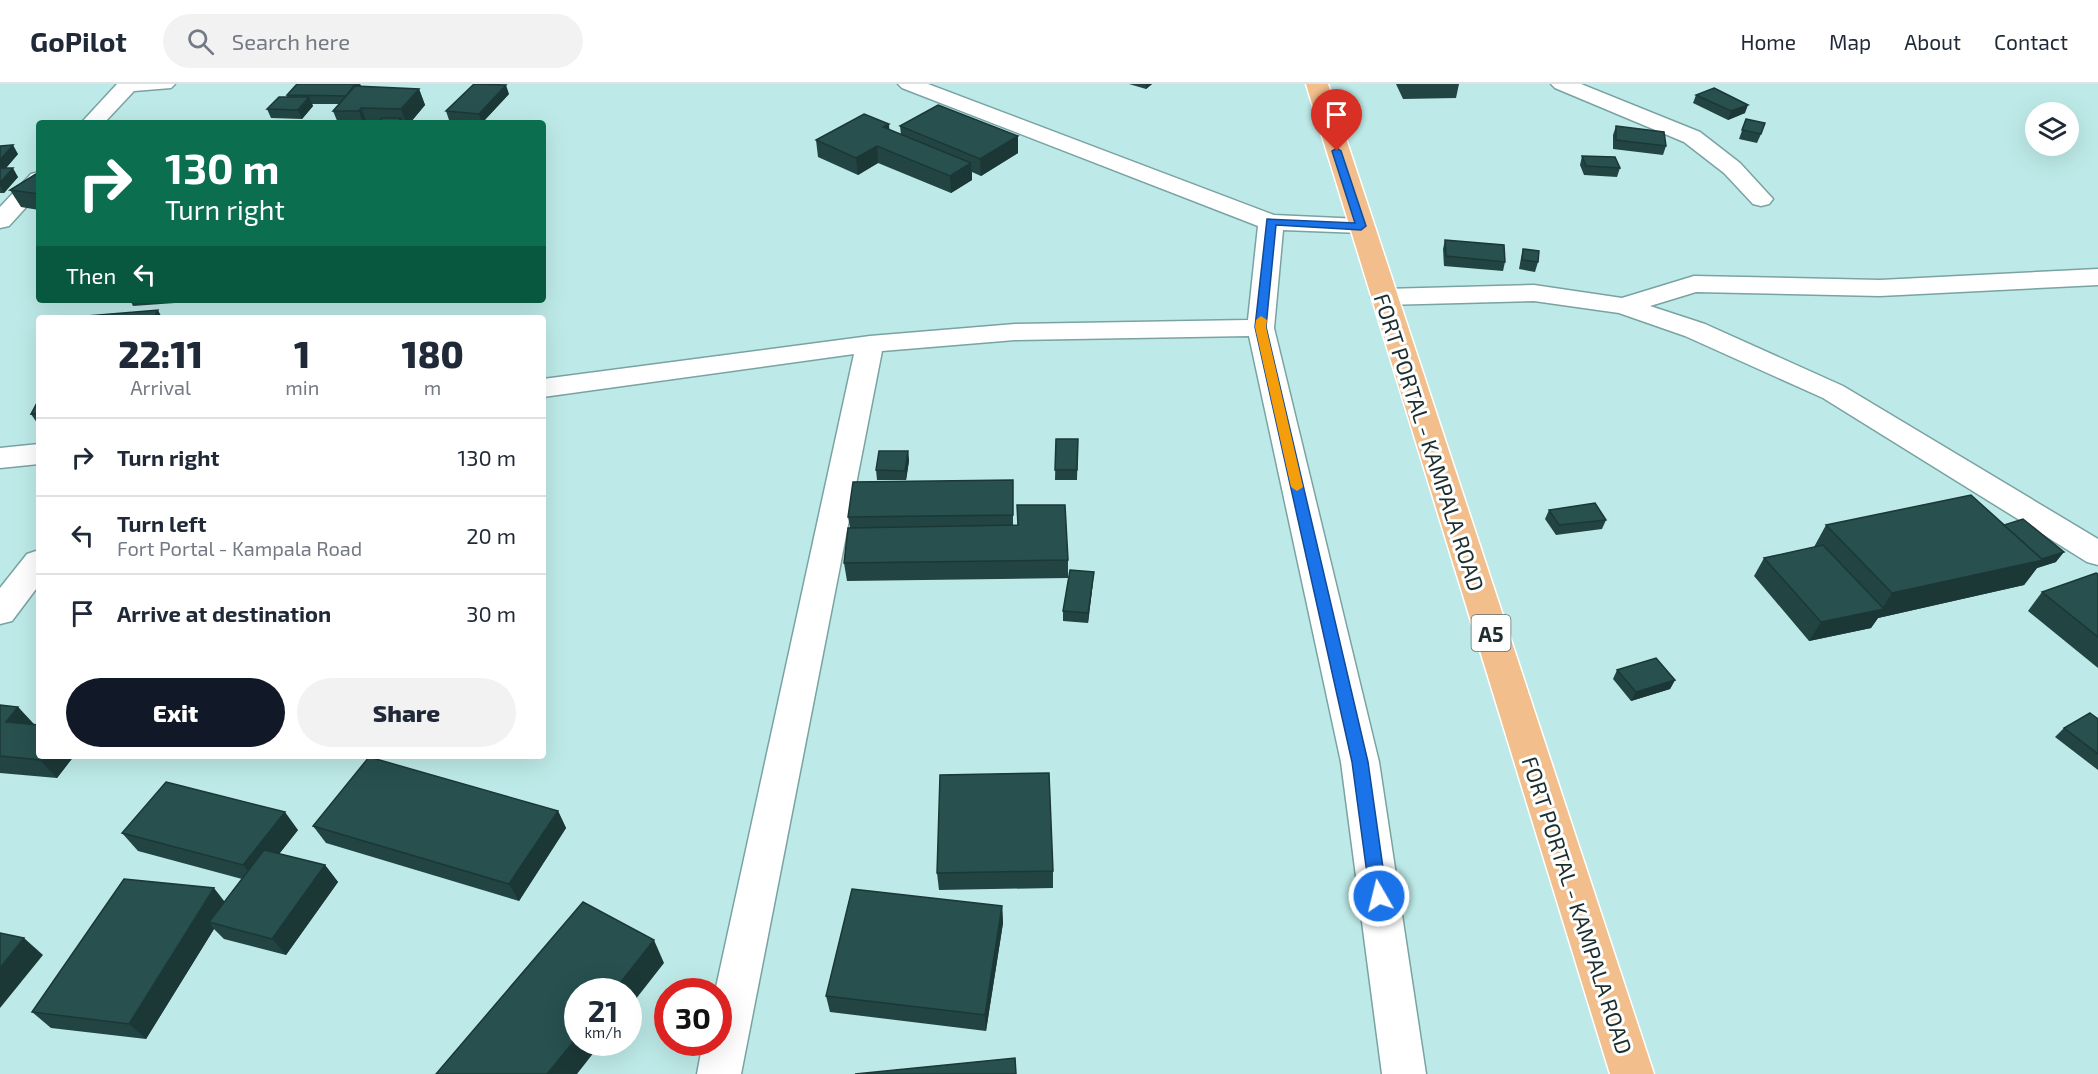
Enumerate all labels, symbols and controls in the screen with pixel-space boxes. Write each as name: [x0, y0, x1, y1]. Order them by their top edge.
search box: [163, 14, 583, 68]
text: GoPilot: [30, 24, 127, 58]
icon: search: [184, 25, 217, 58]
text: Search here: [232, 28, 350, 54]
text: Home: [1740, 29, 1796, 54]
text: Map: [1829, 29, 1871, 54]
text: About: [1904, 29, 1961, 54]
text: Contact: [1994, 29, 2068, 54]
pin: [1311, 89, 1362, 151]
icon: arrive: [1320, 98, 1353, 131]
map controls: [2025, 102, 2079, 156]
button: layers: [2025, 102, 2079, 156]
text: 130 m: [165, 142, 280, 192]
icon: right: [66, 144, 144, 222]
text: Turn right: [165, 193, 285, 225]
icon: left: [128, 258, 161, 291]
text: Then: [66, 262, 116, 288]
street label: FORT PORTAL - KAMPALA ROAD: [1370, 290, 1490, 594]
text: 22:11: [118, 332, 203, 375]
text: 1: [294, 332, 310, 375]
text: 180: [402, 332, 464, 375]
text: Arrival: [130, 375, 191, 399]
text: min: [285, 375, 319, 399]
text: m: [424, 375, 441, 399]
icon: right: [66, 441, 99, 474]
text: Turn right: [117, 444, 219, 470]
text: 130 m: [458, 444, 516, 470]
text: Turn left: [117, 510, 206, 536]
icon: left: [66, 519, 99, 552]
text: 20 m: [466, 522, 516, 548]
text: Fort Portal - Kampala Road: [117, 536, 362, 560]
icon: arrive: [66, 597, 99, 630]
text: Arrive at destination: [117, 600, 331, 626]
text: 30 m: [466, 600, 516, 626]
road number: A5: [1472, 615, 1510, 651]
button: Exit: [66, 678, 285, 747]
button: Share: [297, 678, 516, 747]
street label: FORT PORTAL - KAMPALA ROAD: [1518, 753, 1638, 1057]
position arrow: [1347, 864, 1411, 928]
speed limit sign: 30: [654, 978, 732, 1056]
text: 21: [588, 992, 618, 1028]
text: km/h: [584, 1023, 622, 1041]

